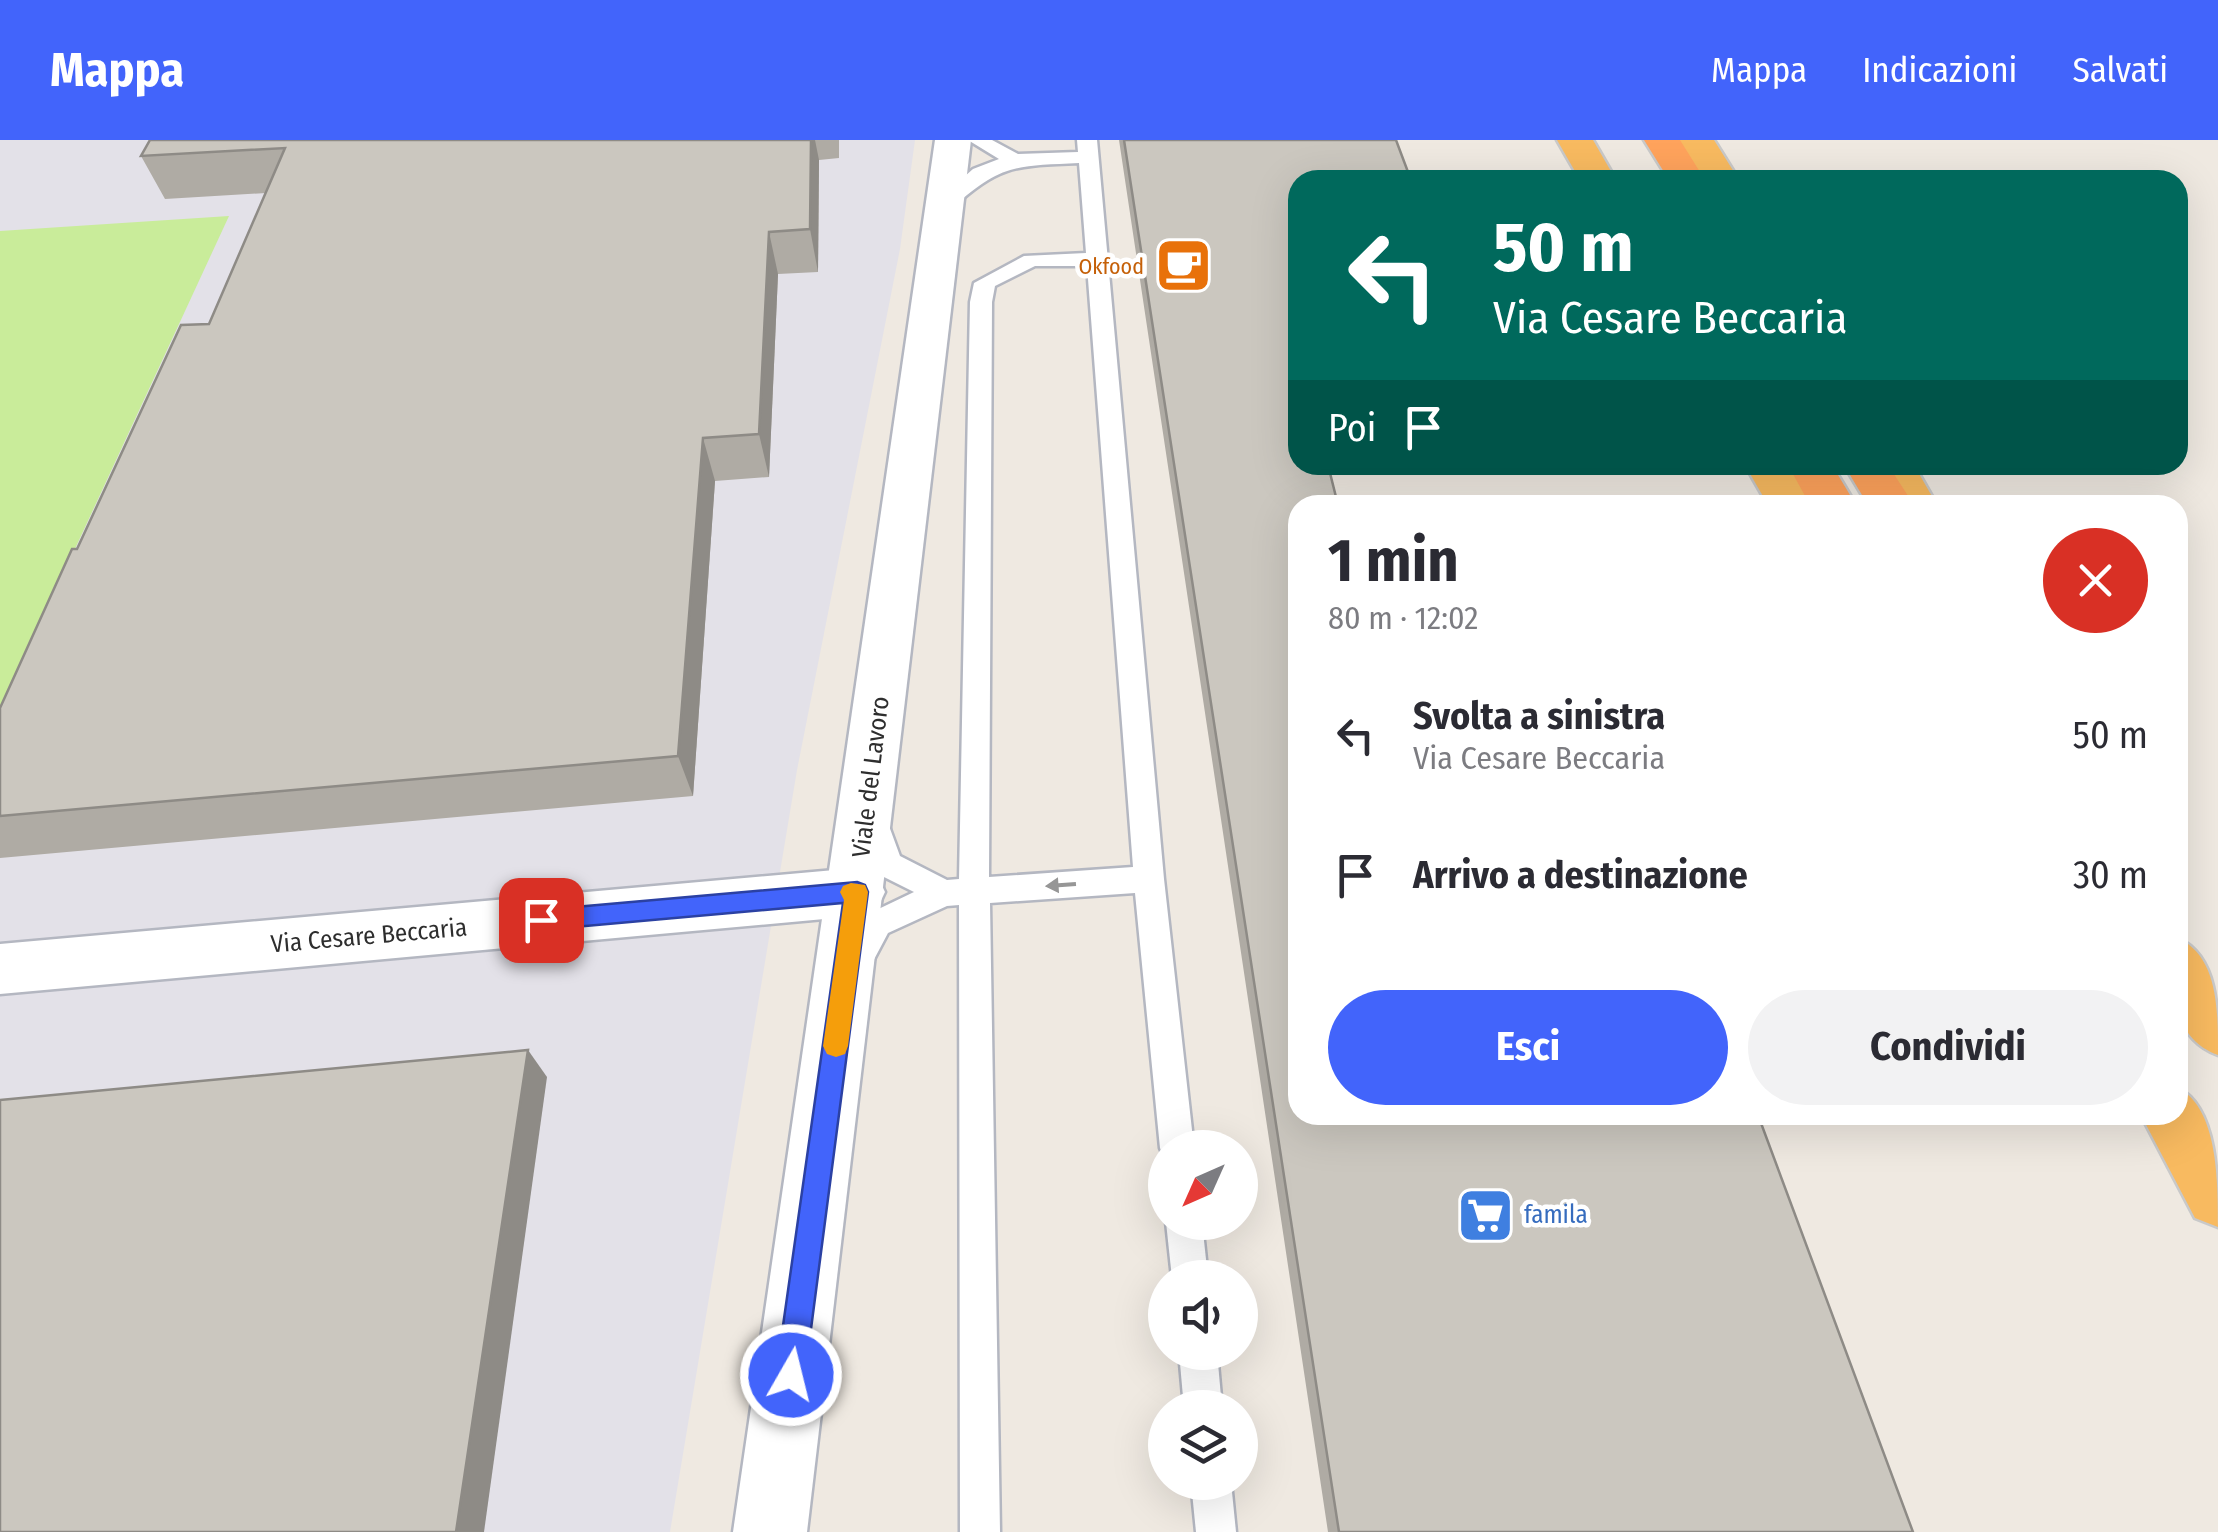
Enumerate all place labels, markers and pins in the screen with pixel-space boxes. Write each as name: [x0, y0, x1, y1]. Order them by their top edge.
cafe icon: Okfood: [1153, 236, 1213, 296]
place label: Okfood: [1078, 253, 1144, 280]
pin: [499, 878, 584, 963]
supermarket icon: famila: [1455, 1185, 1515, 1245]
place label: famila: [1524, 1200, 1588, 1230]

